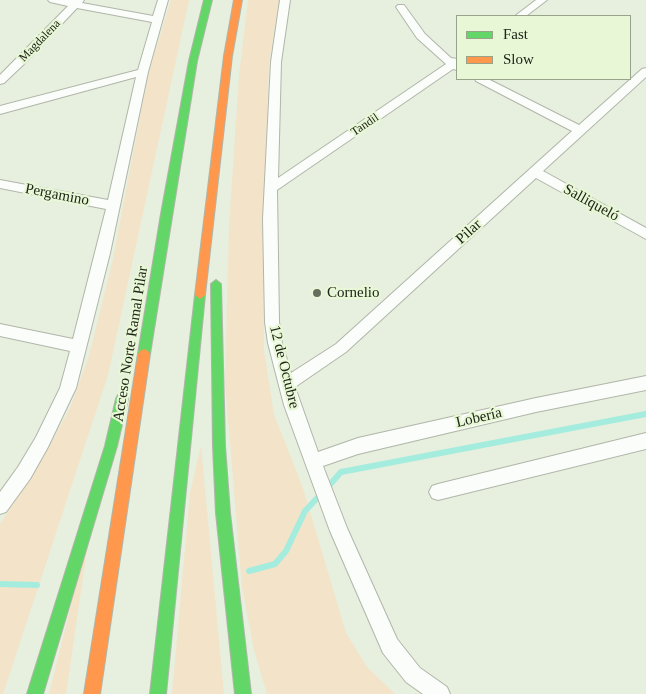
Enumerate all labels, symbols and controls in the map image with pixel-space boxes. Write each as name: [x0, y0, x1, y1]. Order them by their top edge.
legend: [456, 15, 631, 80]
street label: Magdalena: [16, 17, 64, 65]
text: Fast: [503, 26, 528, 42]
text: Slow: [503, 51, 534, 67]
street label: Tandil: [348, 111, 382, 139]
street label: Pergamino: [24, 180, 90, 210]
street label: Salliqueló: [560, 180, 622, 226]
street label: Pilar: [452, 216, 486, 248]
street label: Acceso Norte Ramal Pilar: [110, 265, 152, 423]
place label: Cornelio: [327, 284, 379, 302]
marker: Cornelio: [311, 287, 323, 299]
street label: 12 de Octubre: [265, 324, 303, 410]
street label: Lobería: [454, 404, 504, 432]

